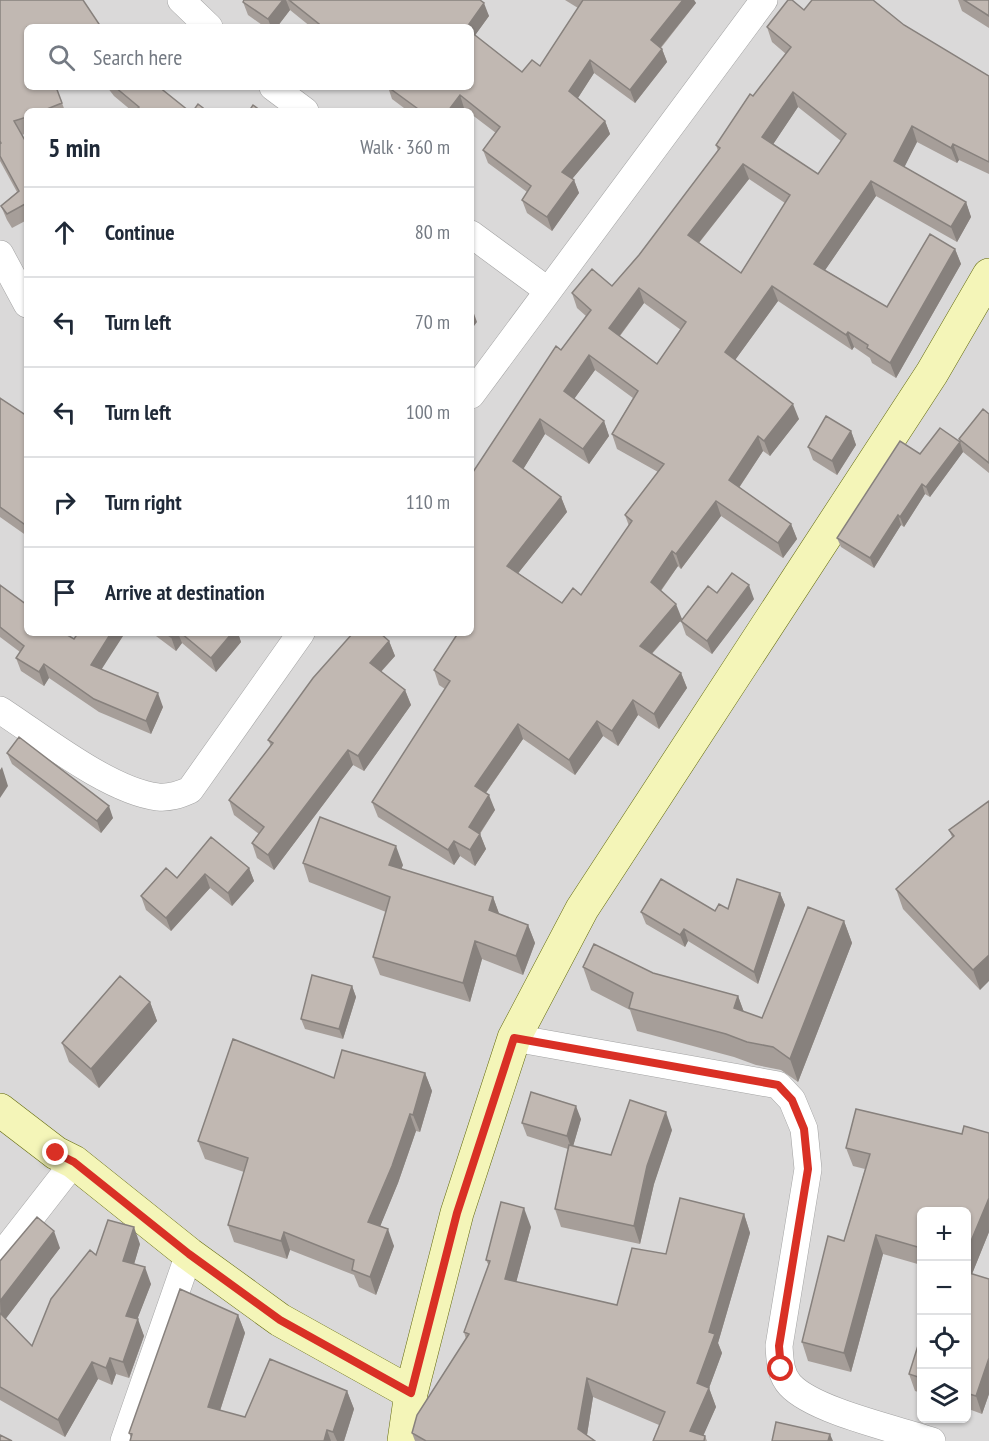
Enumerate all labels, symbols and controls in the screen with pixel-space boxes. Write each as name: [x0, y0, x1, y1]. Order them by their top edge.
search box: [24, 24, 474, 90]
icon: search: [45, 41, 78, 74]
text: Search here: [93, 43, 182, 71]
text: 5 min: [48, 131, 101, 164]
text: Walk · 360 m: [360, 134, 450, 160]
icon: ahead: [48, 216, 81, 249]
text: Continue: [105, 218, 175, 246]
text: 80 m: [415, 219, 450, 245]
icon: left: [48, 306, 81, 339]
text: Turn left: [105, 308, 171, 336]
text: 70 m: [415, 309, 450, 335]
icon: left: [48, 396, 81, 429]
text: Turn left: [105, 398, 171, 426]
text: 100 m: [406, 399, 450, 425]
icon: right: [48, 486, 81, 519]
text: Turn right: [105, 488, 182, 516]
text: 110 m: [406, 489, 450, 515]
icon: arrive: [48, 576, 81, 609]
text: Arrive at destination: [105, 578, 265, 606]
route end: [42, 1139, 68, 1165]
map controls: [917, 1207, 971, 1423]
button: +: [917, 1207, 971, 1261]
button: −: [917, 1261, 971, 1315]
button: locate: [917, 1315, 971, 1369]
route start: [767, 1355, 793, 1381]
button: layers: [917, 1369, 971, 1423]

